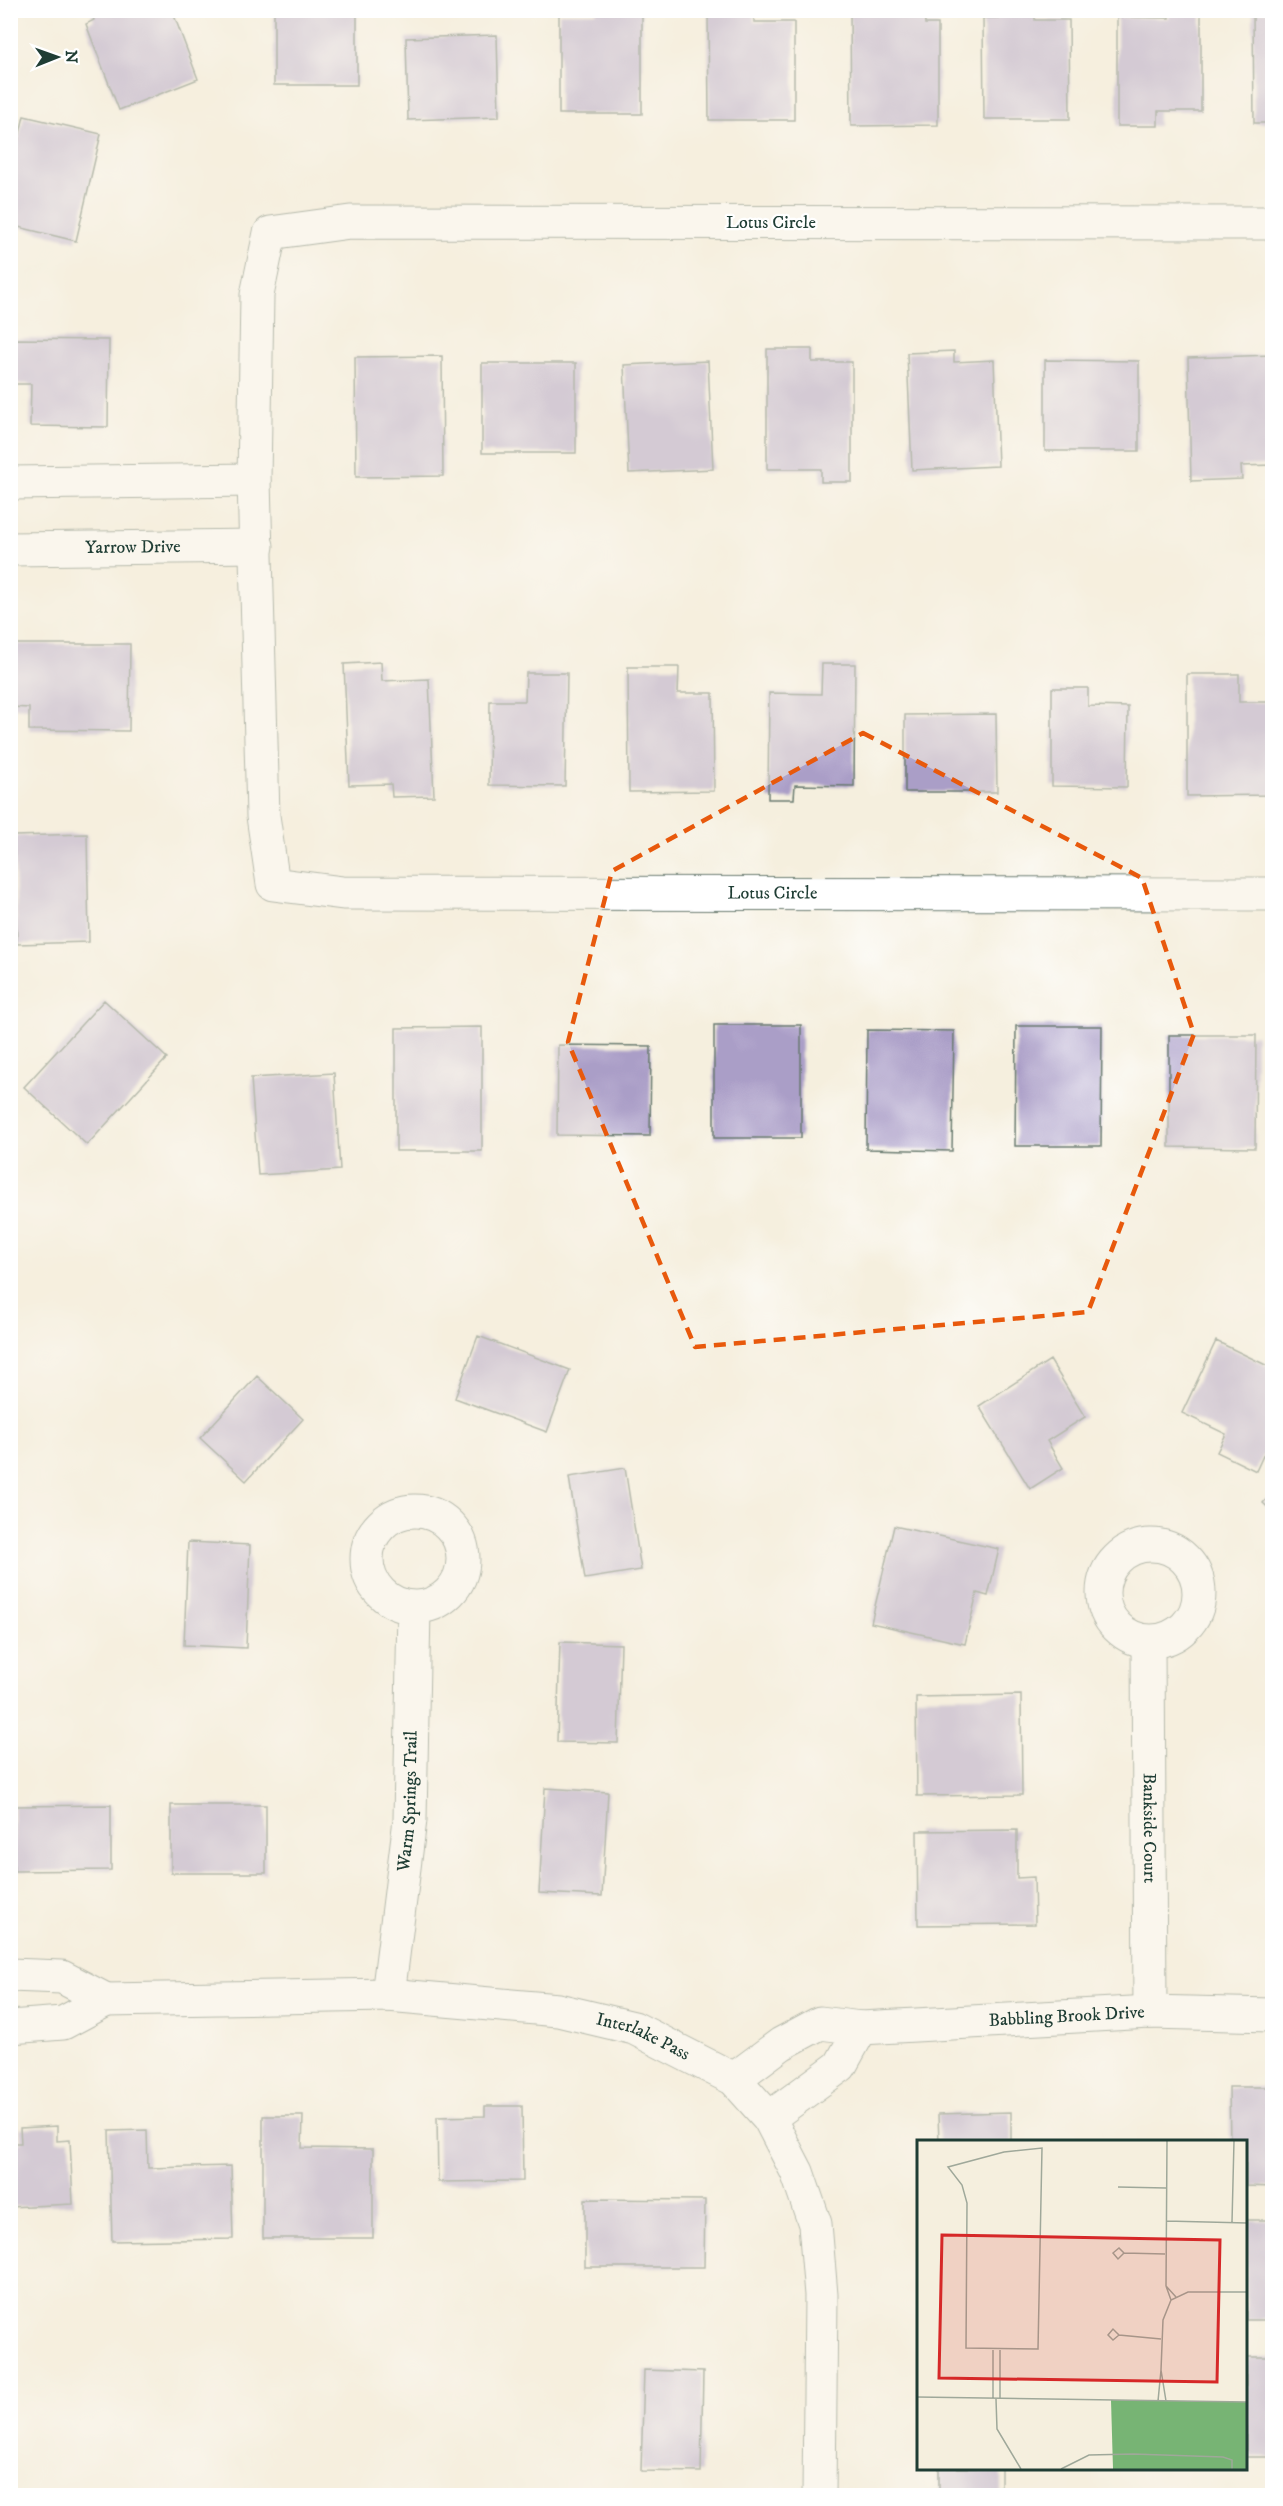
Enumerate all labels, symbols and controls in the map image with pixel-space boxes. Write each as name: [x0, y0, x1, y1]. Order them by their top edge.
north arrow: [27, 27, 87, 87]
text: N: [61, 50, 81, 63]
street label: Lotus Circle: [726, 212, 816, 234]
street label: Yarrow Drive: [85, 536, 181, 559]
street label: Lotus Circle: [728, 882, 817, 905]
street label: Warm Springs Trail: [392, 1730, 423, 1874]
street label: Bankside Court: [1138, 1773, 1160, 1883]
street label: Babbling Brook Drive: [988, 2001, 1145, 2032]
street label: Interlake Pass: [594, 2008, 693, 2066]
inset map: [917, 2140, 1247, 2470]

